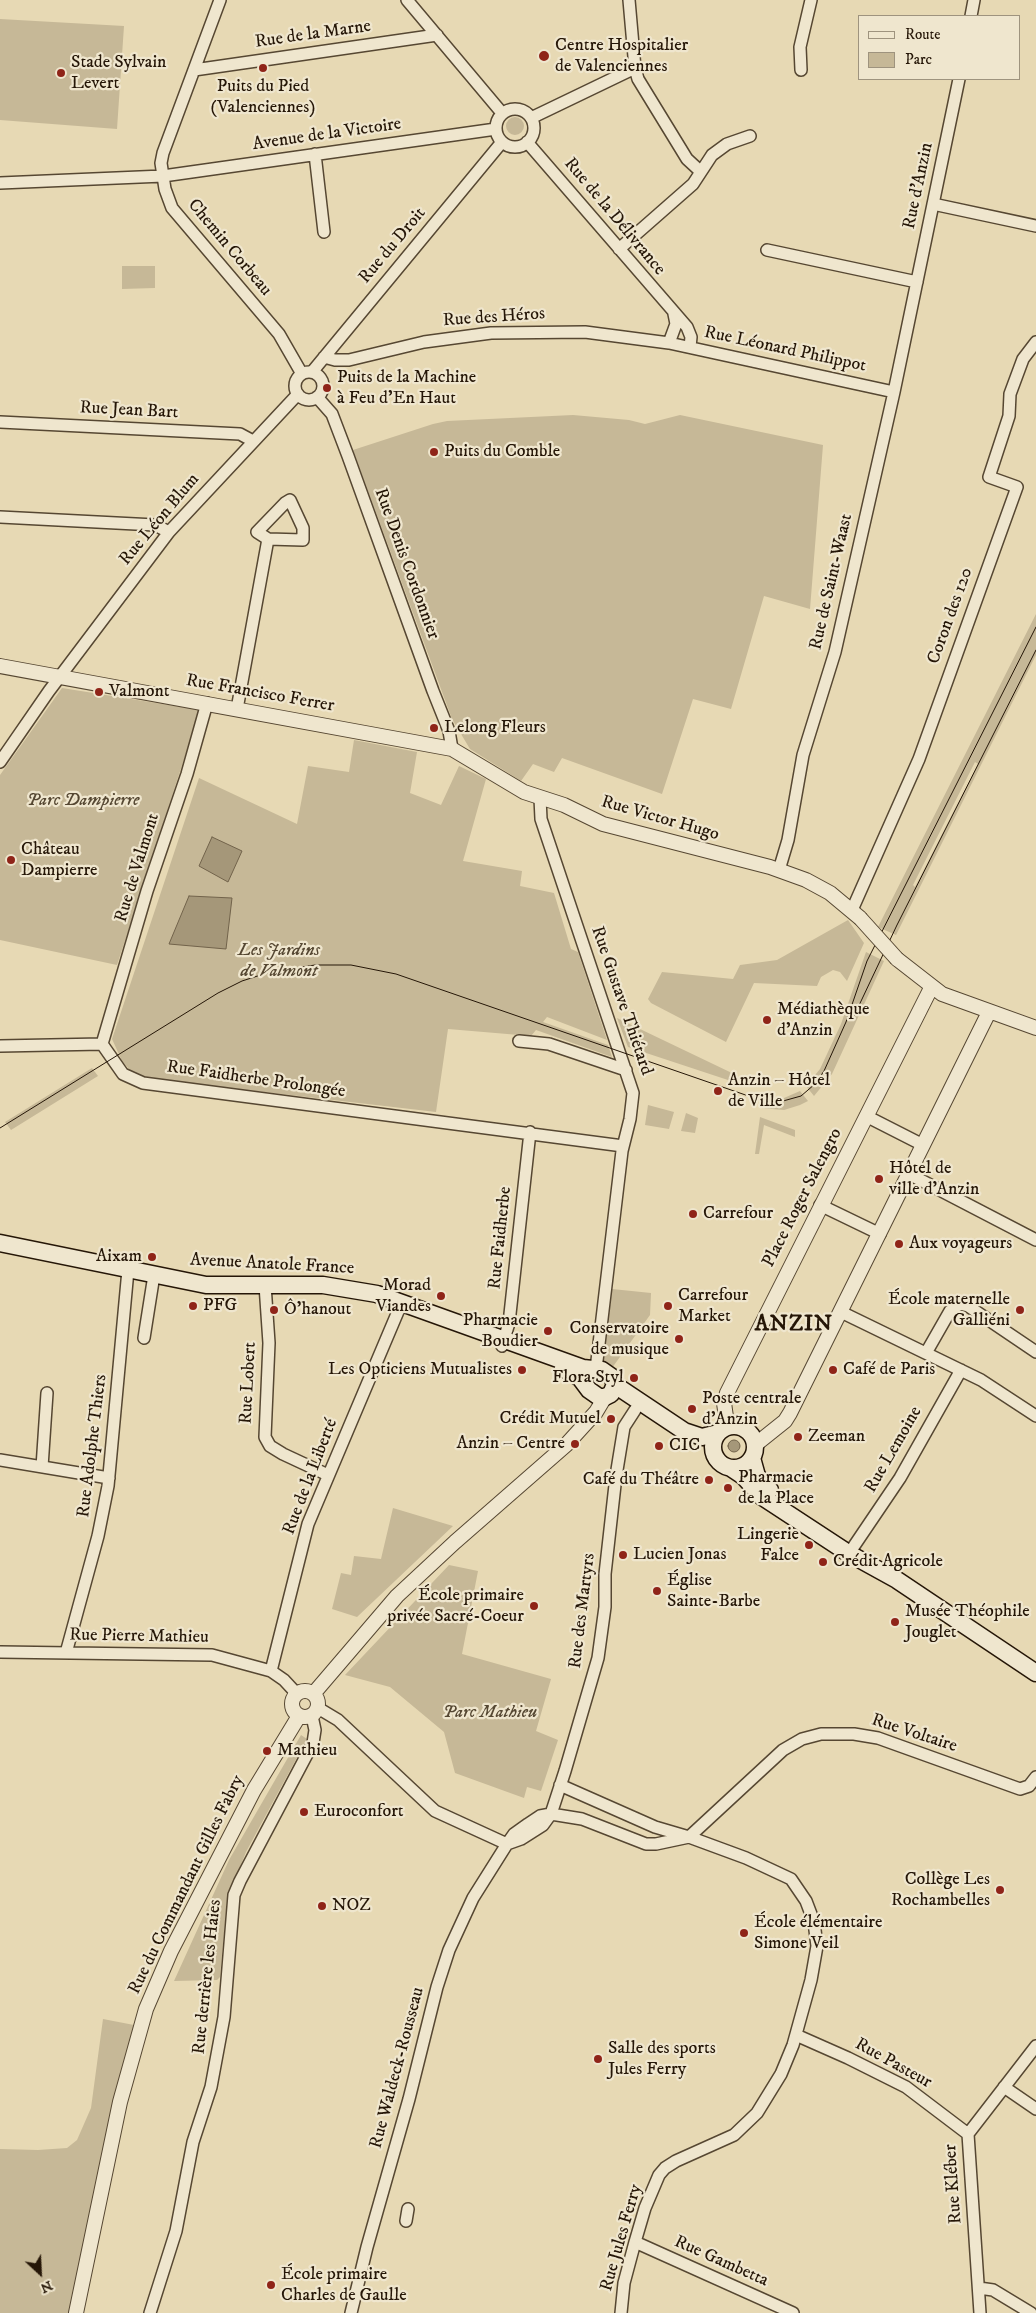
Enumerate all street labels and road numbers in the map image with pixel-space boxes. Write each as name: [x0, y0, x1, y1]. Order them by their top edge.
street label: Rue de la Marne: [254, 16, 372, 54]
street label: Avenue de la Victoire: [251, 114, 403, 156]
street label: Rue d'Anzin: [899, 141, 939, 231]
street label: Rue de la Délivrance: [559, 154, 669, 280]
street label: Chemin Corbeau: [182, 195, 276, 301]
street label: Rue du Droit: [355, 204, 431, 288]
street label: Rue des Héros: [442, 304, 546, 332]
street label: Rue Léonard Philippot: [702, 322, 868, 378]
street label: Rue Jean Bart: [79, 398, 179, 424]
street label: Rue Léon Blum: [115, 470, 205, 570]
street label: Rue Denis Cordonnier: [369, 485, 443, 643]
street label: Rue de Saint-Waast: [806, 512, 858, 652]
street label: Coron des 120: [924, 565, 978, 667]
street label: Rue Francisco Ferrer: [184, 670, 336, 718]
street label: Rue Victor Hugo: [599, 792, 721, 846]
street label: Rue de Valmont: [111, 811, 165, 925]
street label: Rue Gustave Thiétard: [585, 924, 657, 1078]
street label: Rue Faidherbe Prolongée: [165, 1057, 347, 1103]
street label: Place Roger Salengro: [759, 1125, 847, 1271]
street label: Rue Faidherbe: [485, 1186, 517, 1290]
street label: Avenue Anatole France: [189, 1250, 355, 1280]
street label: Rue Lobert: [236, 1341, 262, 1425]
street label: Rue Adolphe Thiers: [74, 1373, 112, 1519]
street label: Rue Lemoine: [861, 1403, 927, 1497]
street label: Rue de la Liberté: [279, 1416, 343, 1538]
street label: Rue des Martyrs: [565, 1552, 601, 1670]
street label: Rue Pierre Mathieu: [69, 1625, 209, 1649]
street label: Rue Voltaire: [869, 1710, 959, 1758]
street label: Rue du Commandant Gilles Fabry: [124, 1772, 250, 1998]
street label: Rue derrière les Haies: [189, 1899, 227, 2055]
street label: Rue Waldeck-Rousseau: [366, 1985, 430, 2151]
street label: Rue Pasteur: [851, 2034, 935, 2094]
street label: Rue Kléber: [940, 2143, 968, 2225]
street label: Rue Jules Ferry: [596, 2182, 648, 2294]
street label: Rue Gambetta: [671, 2232, 771, 2292]

